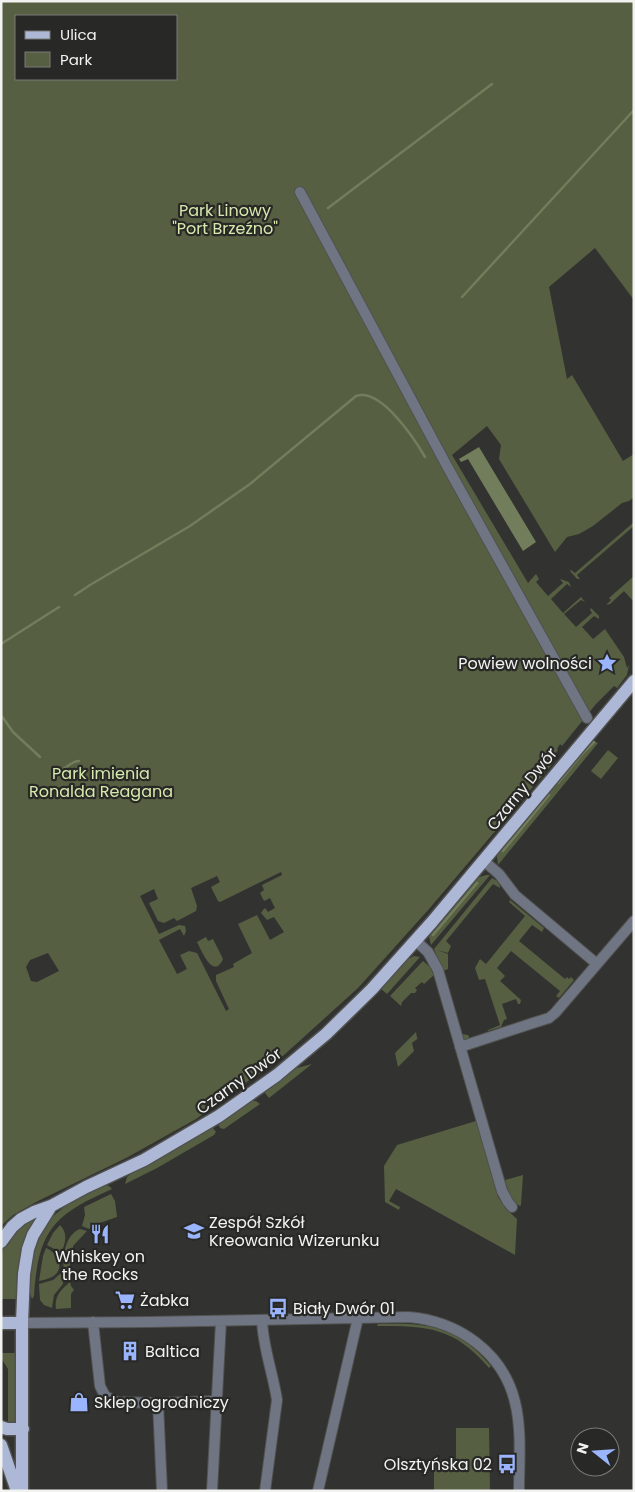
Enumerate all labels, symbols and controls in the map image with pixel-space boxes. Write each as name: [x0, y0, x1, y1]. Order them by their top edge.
legend: [15, 15, 178, 80]
text: Ulica: [60, 24, 97, 45]
text: Park: [60, 49, 92, 70]
park label: Park Linowy "Port Brzeźno": [172, 199, 278, 240]
place label: Powiew wolności: [458, 652, 592, 675]
place icon: Powiew wolności: [596, 652, 618, 674]
street label: Czarny Dwór: [481, 743, 563, 835]
park label: Park imienia Ronalda Reagana: [29, 762, 173, 803]
street label: Czarny Dwór: [192, 1042, 286, 1120]
place label: Zespół Szkół Kreowania Wizerunku: [209, 1211, 380, 1252]
school or university icon: Zespół Szkół Kreowania Wizerunku: [183, 1220, 205, 1242]
restaurant icon: Whiskey on the Rocks: [89, 1223, 111, 1245]
place label: Whiskey on the Rocks: [55, 1245, 145, 1286]
supermarket icon: Żabka: [114, 1289, 136, 1311]
place label: Żabka: [140, 1289, 189, 1312]
bus stop icon: Biały Dwór 01: [267, 1297, 289, 1319]
place label: Biały Dwór 01: [293, 1297, 395, 1320]
building icon: Baltica: [119, 1340, 141, 1362]
place label: Baltica: [145, 1340, 200, 1363]
shop icon: Sklep ogrodniczy: [68, 1391, 90, 1413]
place label: Sklep ogrodniczy: [94, 1391, 229, 1414]
north arrow: [570, 1427, 620, 1477]
text: N: [571, 1440, 594, 1456]
place label: Olsztyńska 02: [384, 1453, 492, 1476]
bus stop icon: Olsztyńska 02: [496, 1453, 518, 1475]

